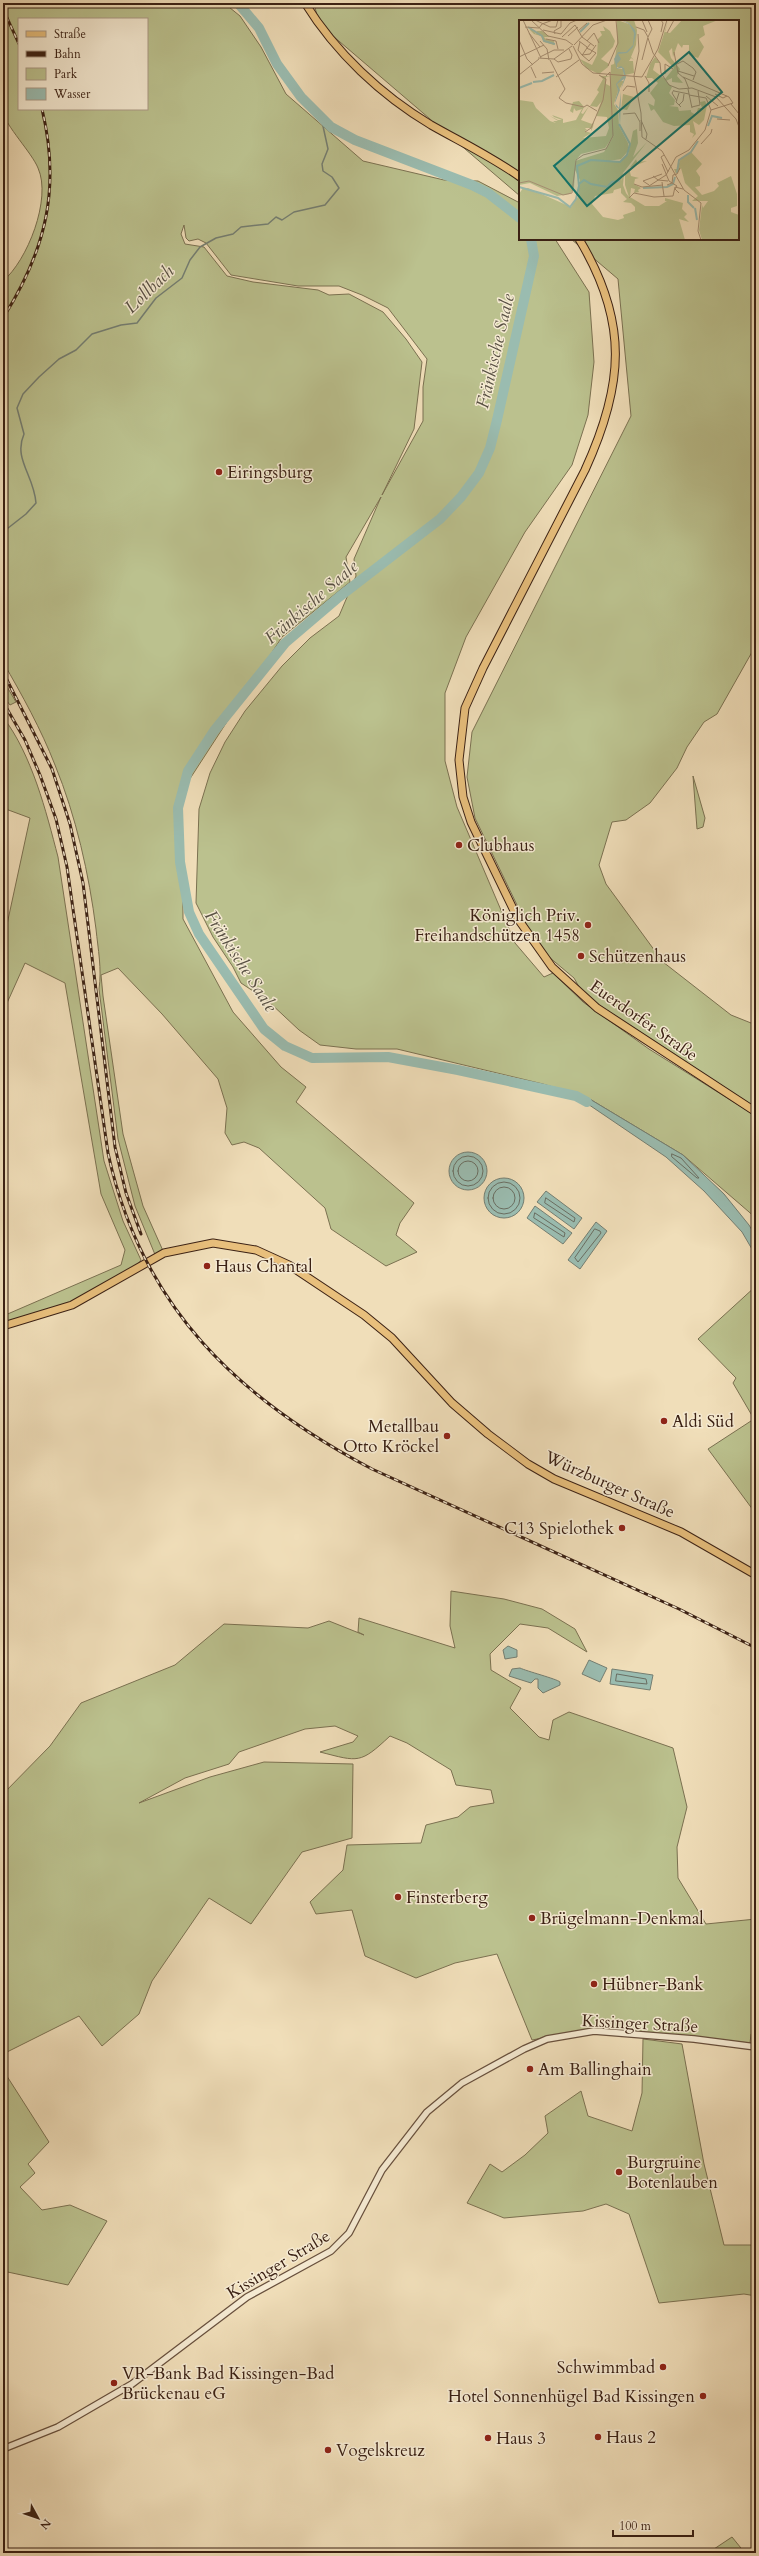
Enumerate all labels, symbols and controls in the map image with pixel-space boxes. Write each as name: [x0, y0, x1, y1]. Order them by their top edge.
legend: [18, 18, 148, 110]
inset map: [519, 20, 739, 240]
text: Straße: [54, 26, 86, 42]
text: Bahn: [54, 46, 81, 62]
text: Park: [54, 66, 78, 82]
text: Wasser: [53, 86, 91, 102]
water label: Lollbach: [119, 259, 180, 319]
water label: Fränkische Saale: [470, 290, 521, 411]
place label: Eiringsburg: [227, 461, 313, 484]
marker: Eiringsburg: [214, 467, 224, 477]
water label: Fränkische Saale: [259, 554, 364, 650]
place label: Clubhaus: [467, 834, 535, 857]
marker: Clubhaus: [454, 840, 464, 850]
place label: Königlich Priv. Freihandschützen 1458: [414, 904, 580, 947]
water label: Fränkische Saale: [198, 906, 283, 1018]
marker: Königlich Priv. Freihandschützen 1458: [583, 920, 593, 930]
place label: Schützenhaus: [589, 945, 686, 968]
marker: Schützenhaus: [576, 951, 586, 961]
street label: Euerdorfer Straße: [585, 975, 702, 1066]
place label: Haus Chantal: [215, 1255, 313, 1278]
marker: Haus Chantal: [202, 1261, 212, 1271]
place label: Aldi Süd: [672, 1410, 734, 1433]
place label: Metallbau Otto Kröckel: [343, 1415, 440, 1458]
marker: Aldi Süd: [659, 1416, 669, 1426]
marker: Metallbau Otto Kröckel: [442, 1431, 452, 1441]
street label: Würzburger Straße: [540, 1445, 678, 1523]
place label: C13 Spielothek: [504, 1517, 615, 1540]
marker: C13 Spielothek: [617, 1523, 627, 1533]
place label: Finsterberg: [406, 1886, 488, 1909]
marker: Finsterberg: [393, 1892, 403, 1902]
place label: Brügelmann-Denkmal: [540, 1907, 704, 1930]
marker: Brügelmann-Denkmal: [527, 1913, 537, 1923]
place label: Hübner-Bank: [602, 1973, 704, 1996]
marker: Hübner-Bank: [589, 1979, 599, 1989]
street label: Kissinger Straße: [581, 2009, 699, 2038]
place label: Am Ballinghain: [538, 2058, 652, 2081]
marker: Am Ballinghain: [525, 2064, 535, 2074]
place label: Burgruine Botenlauben: [627, 2151, 718, 2194]
marker: Burgruine Botenlauben: [614, 2167, 624, 2177]
street label: Kissinger Straße: [222, 2225, 334, 2304]
place label: Schwimmbad: [557, 2356, 655, 2379]
place label: VR-Bank Bad Kissingen-Bad Brückenau eG: [122, 2362, 334, 2405]
marker: Schwimmbad: [658, 2362, 668, 2372]
marker: VR-Bank Bad Kissingen-Bad Brückenau eG: [109, 2378, 119, 2388]
place label: Hotel Sonnenhügel Bad Kissingen: [448, 2385, 695, 2408]
marker: Hotel Sonnenhügel Bad Kissingen: [698, 2391, 708, 2401]
place label: Haus 2: [606, 2426, 656, 2449]
place label: Haus 3: [496, 2427, 546, 2450]
marker: Haus 2: [593, 2432, 603, 2442]
marker: Haus 3: [483, 2433, 493, 2443]
place label: Vogelskreuz: [336, 2439, 425, 2462]
marker: Vogelskreuz: [323, 2445, 333, 2455]
north arrow: [18, 2498, 58, 2538]
scale bar: [613, 2512, 693, 2538]
text: N: [36, 2516, 54, 2533]
text: 100 m: [619, 2518, 652, 2534]

